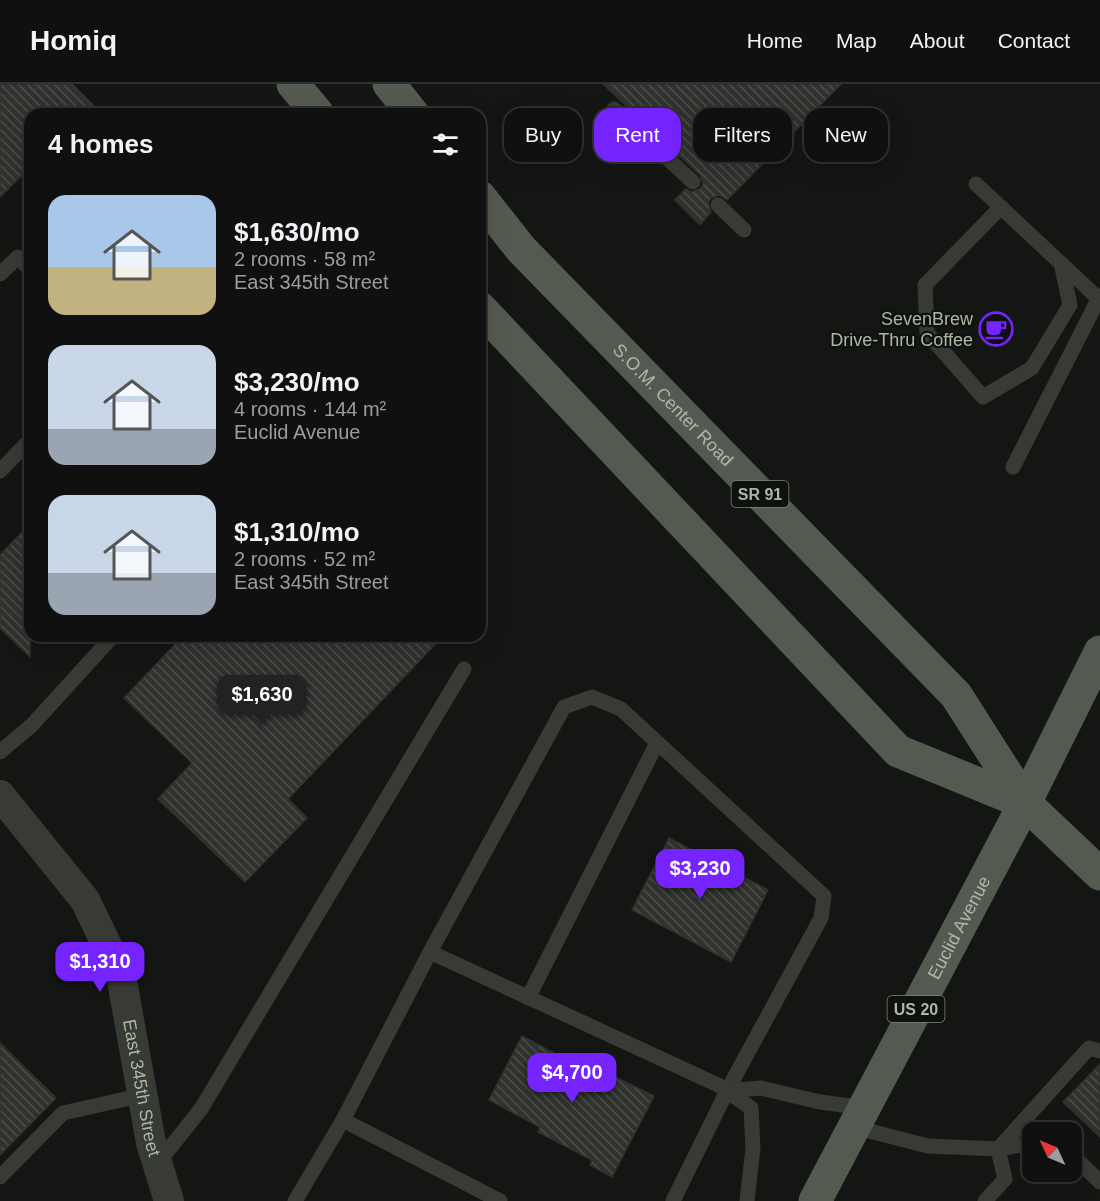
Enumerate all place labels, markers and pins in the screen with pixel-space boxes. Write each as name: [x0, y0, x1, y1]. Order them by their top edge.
place label: SevenBrew Drive-Thru Coffee: [830, 309, 974, 350]
cafe icon: SevenBrew Drive-Thru Coffee: [978, 311, 1014, 347]
pin: $1,630: [213, 675, 311, 726]
pin: $3,230: [651, 849, 749, 900]
pin: $1,310: [51, 942, 149, 993]
pin: $4,700: [523, 1053, 621, 1104]

